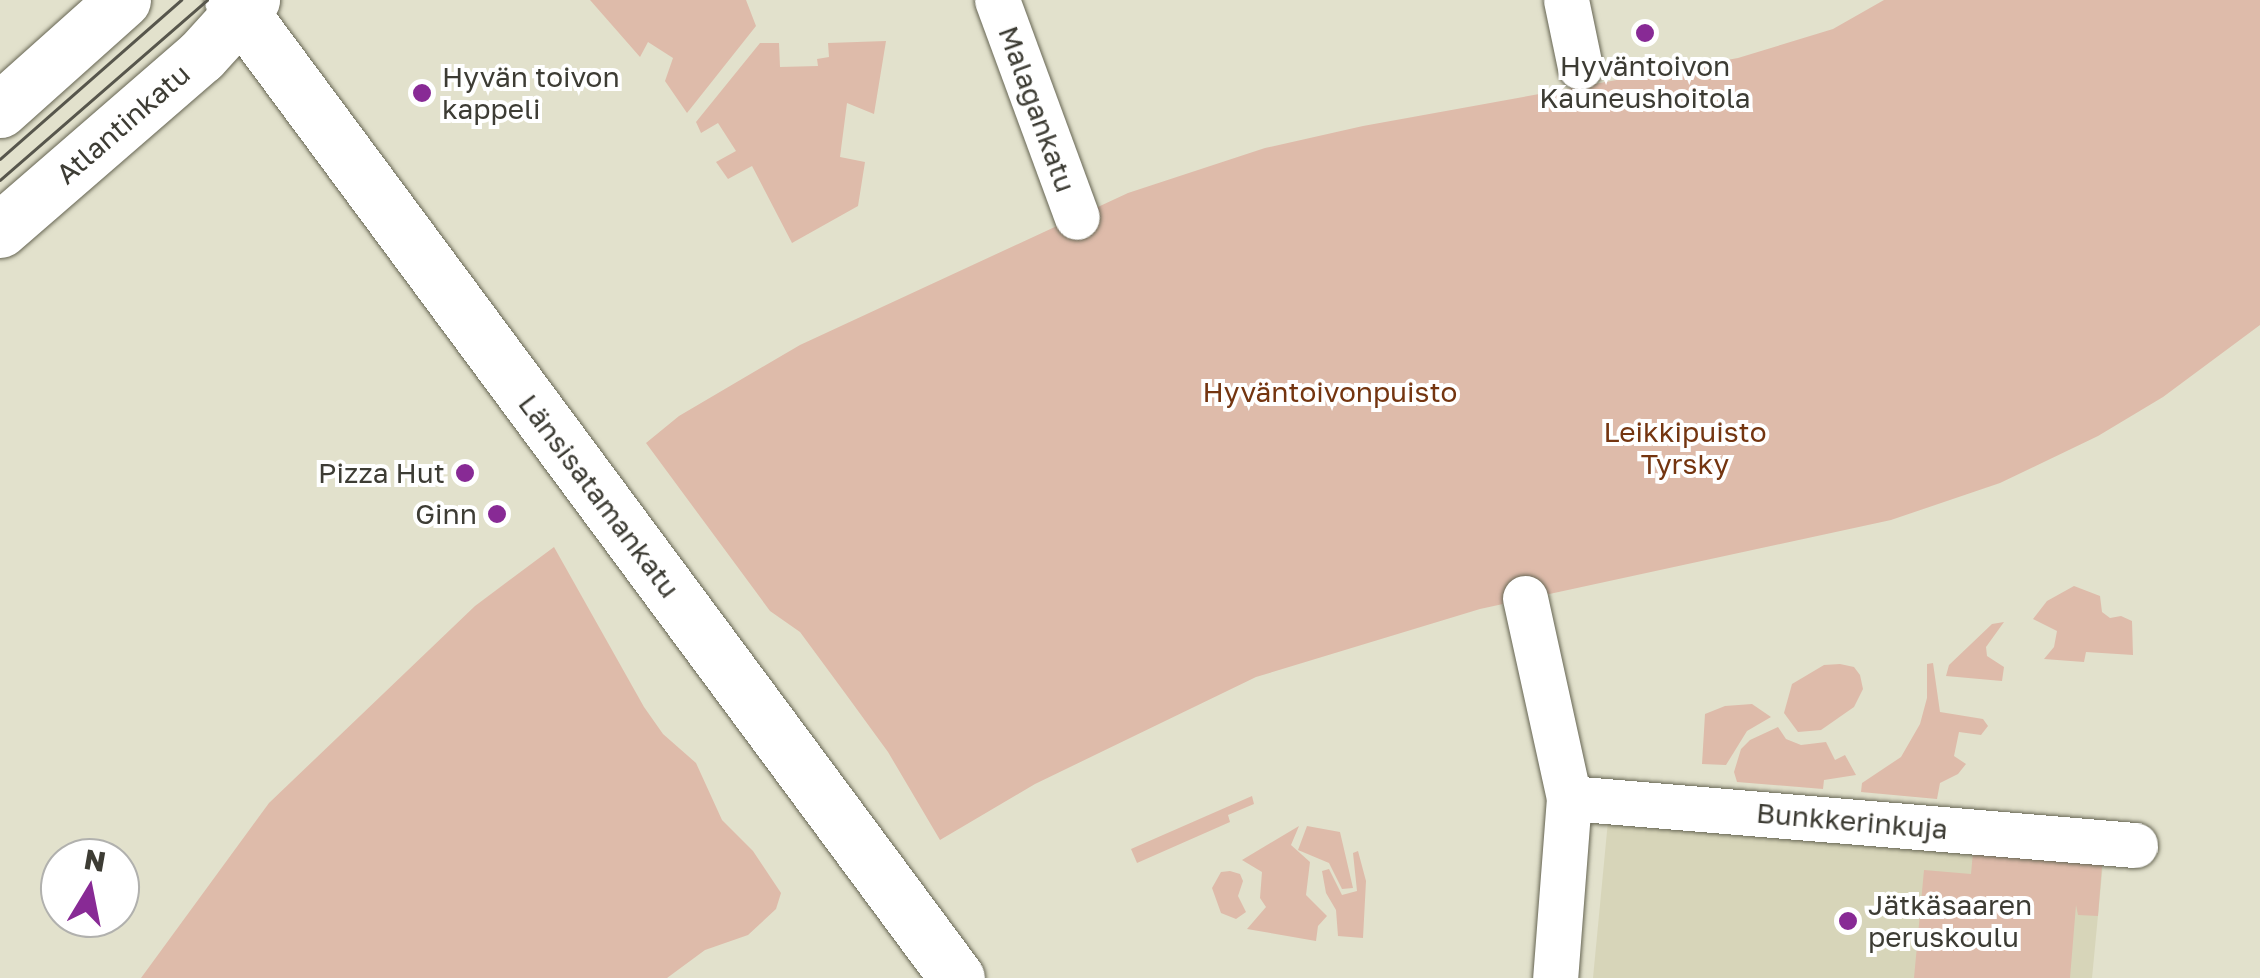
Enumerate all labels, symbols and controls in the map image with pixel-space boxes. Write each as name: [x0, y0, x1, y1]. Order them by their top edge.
street label: Malagankatu: [991, 21, 1083, 197]
marker: Hyväntoivon Kauneushoitola: [1634, 22, 1656, 44]
place label: Hyväntoivon Kauneushoitola: [1539, 49, 1751, 115]
street label: Atlantinkatu: [49, 57, 197, 191]
place label: Hyvän toivon kappeli: [442, 60, 620, 126]
marker: Hyvän toivon kappeli: [411, 82, 433, 104]
park label: Hyväntoivonpuisto: [1203, 375, 1457, 409]
street label: Länsisatamankatu: [512, 388, 686, 604]
park label: Leikkipuisto Tyrsky: [1603, 415, 1767, 481]
place label: Pizza Hut: [318, 456, 445, 490]
marker: Pizza Hut: [454, 462, 476, 484]
place label: Ginn: [415, 497, 477, 531]
marker: Ginn: [486, 503, 508, 525]
street label: Bunkkerinkuja: [1755, 796, 1949, 846]
north arrow: [40, 838, 140, 938]
text: N: [82, 842, 108, 878]
place label: Jätkäsaaren peruskoulu: [1868, 888, 2032, 954]
marker: Jätkäsaaren peruskoulu: [1837, 910, 1859, 932]

